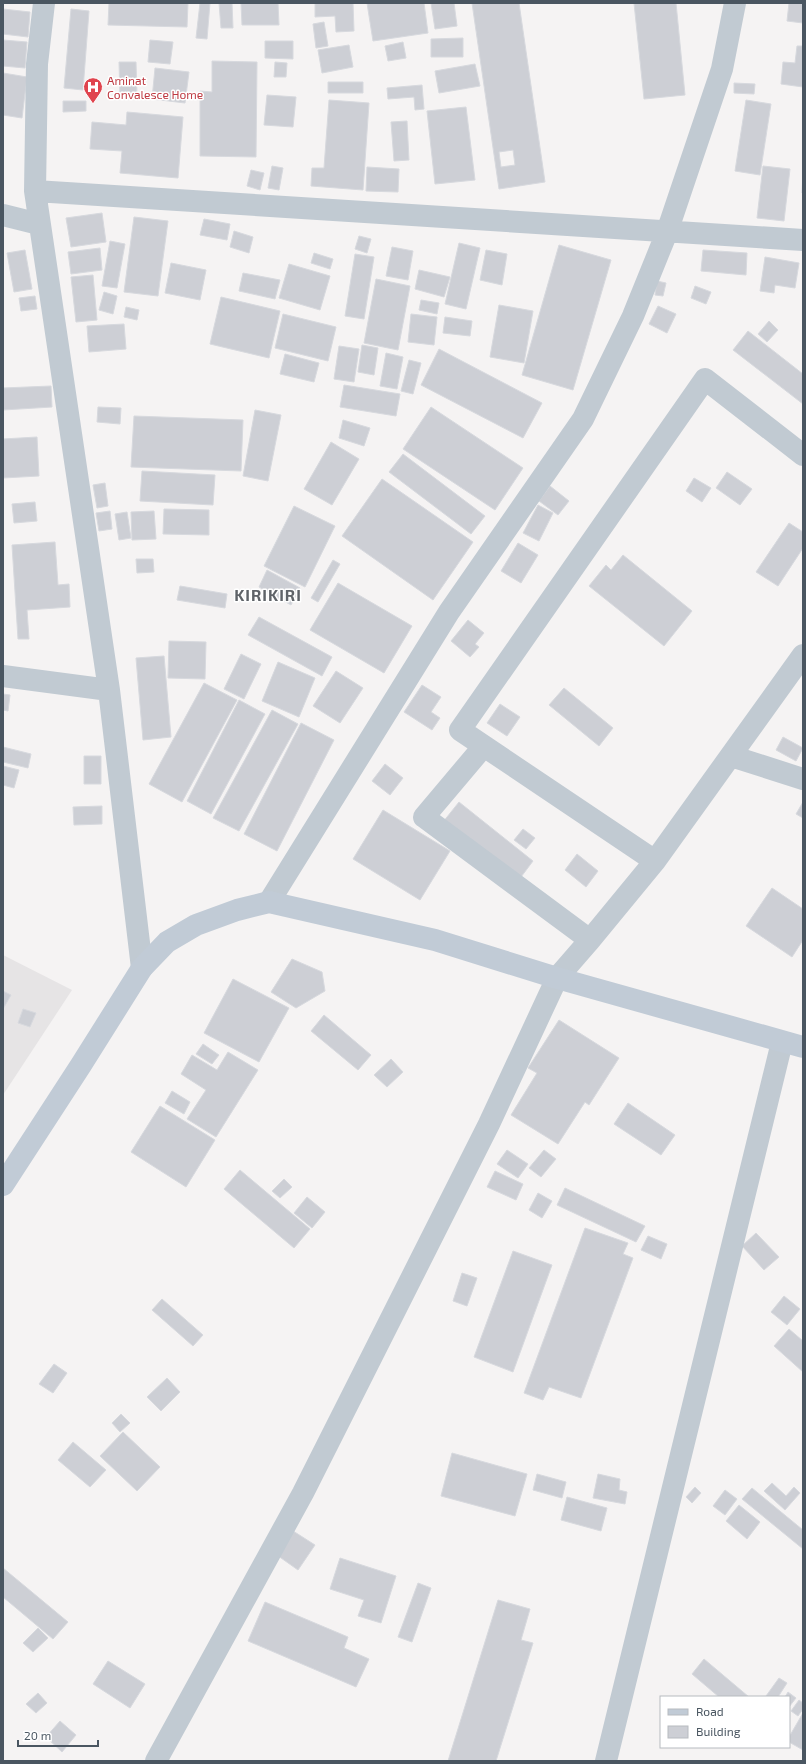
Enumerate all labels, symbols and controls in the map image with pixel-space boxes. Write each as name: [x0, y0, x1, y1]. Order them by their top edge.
place label: Aminat Convalesce Home: [107, 73, 203, 101]
hospital icon: Aminat Convalesce Home: [82, 76, 104, 104]
district label: KIRIKIRI: [234, 585, 302, 604]
legend: [660, 1696, 790, 1748]
text: Road: [696, 1704, 724, 1718]
scale bar: [18, 1722, 98, 1748]
text: Building: [696, 1724, 741, 1738]
text: 20 m: [24, 1728, 51, 1742]

